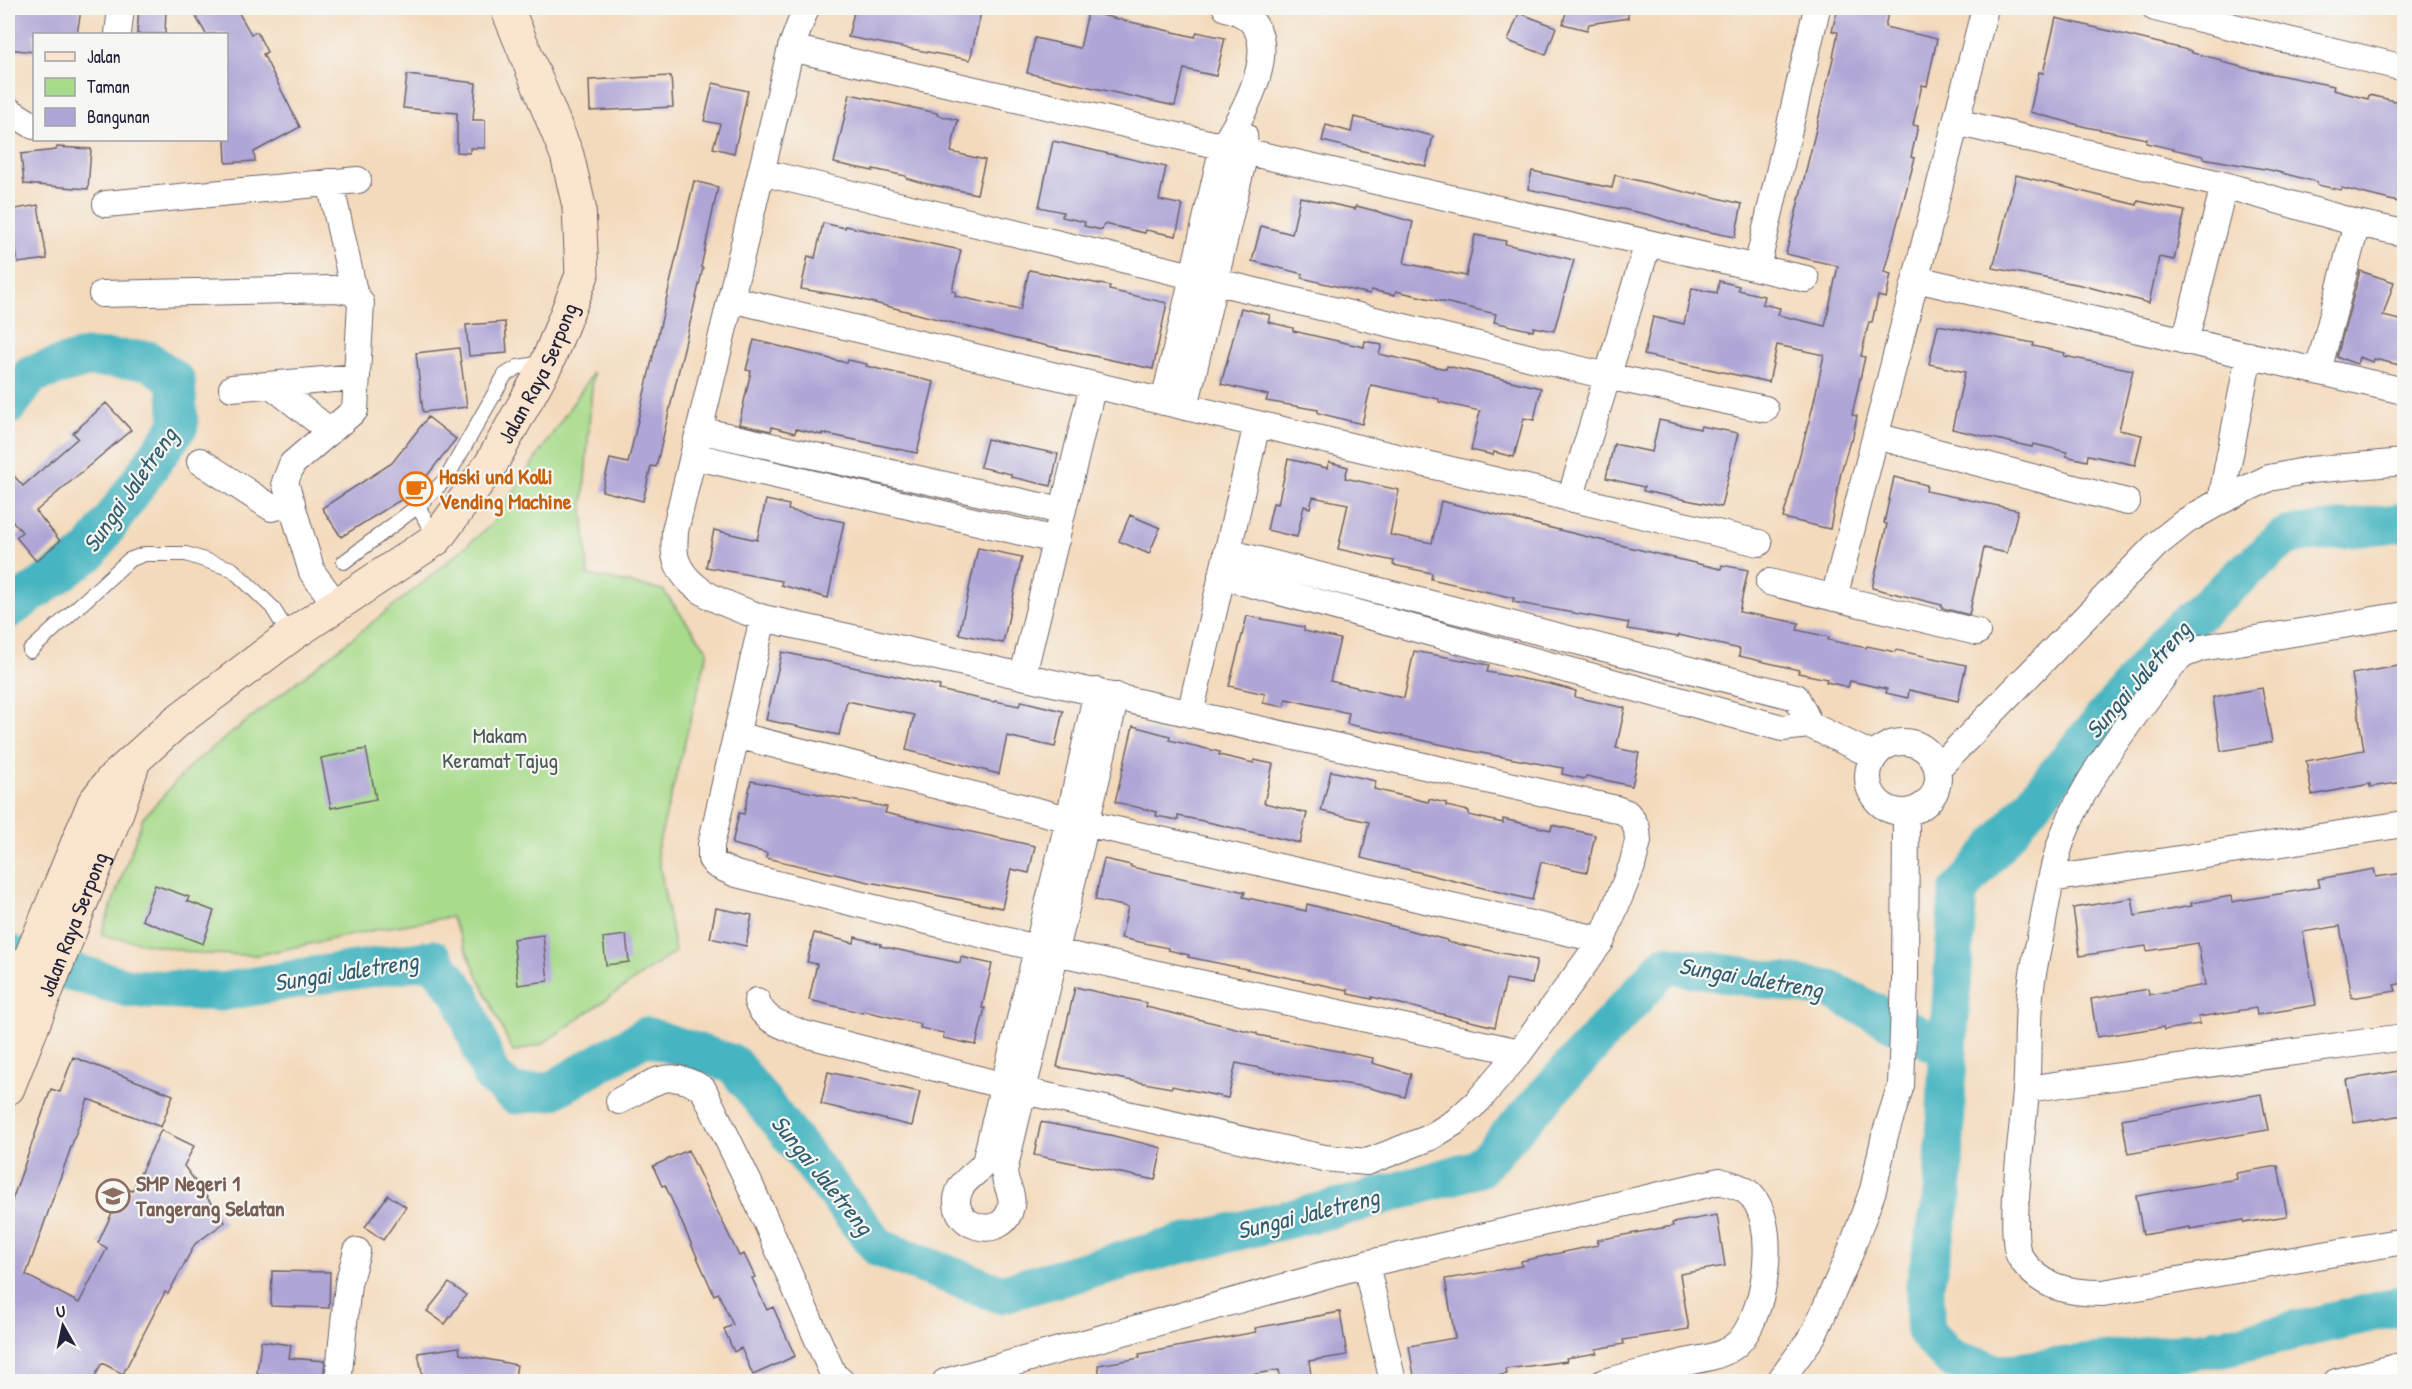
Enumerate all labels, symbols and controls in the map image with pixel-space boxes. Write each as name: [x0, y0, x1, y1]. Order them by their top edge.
legend: [33, 33, 228, 141]
text: Jalan: [87, 44, 121, 69]
text: Taman: [87, 74, 130, 99]
text: Bangunan: [87, 104, 150, 129]
street label: Jalan Raya Serpong: [490, 298, 584, 449]
water label: Sungai Jaletreng: [74, 420, 186, 559]
place label: Haski und Kolli Vending Machine: [439, 461, 572, 517]
cafe icon: Haski und Kolli Vending Machine: [398, 471, 434, 507]
water label: Sungai Jaletreng: [2078, 613, 2199, 745]
park label: Makam Keramat Tajug: [442, 720, 558, 775]
street label: Jalan Raya Serpong: [31, 848, 115, 1001]
water label: Sungai Jaletreng: [272, 944, 422, 999]
water label: Sungai Jaletreng: [1677, 949, 1827, 1007]
water label: Sungai Jaletreng: [764, 1108, 882, 1243]
place label: SMP Negeri 1 Tangerang Selatan: [135, 1168, 285, 1224]
school or university icon: SMP Negeri 1 Tangerang Selatan: [95, 1178, 131, 1214]
water label: Sungai Jaletreng: [1233, 1180, 1384, 1247]
north arrow: [33, 1296, 93, 1356]
text: U: [55, 1300, 67, 1323]

